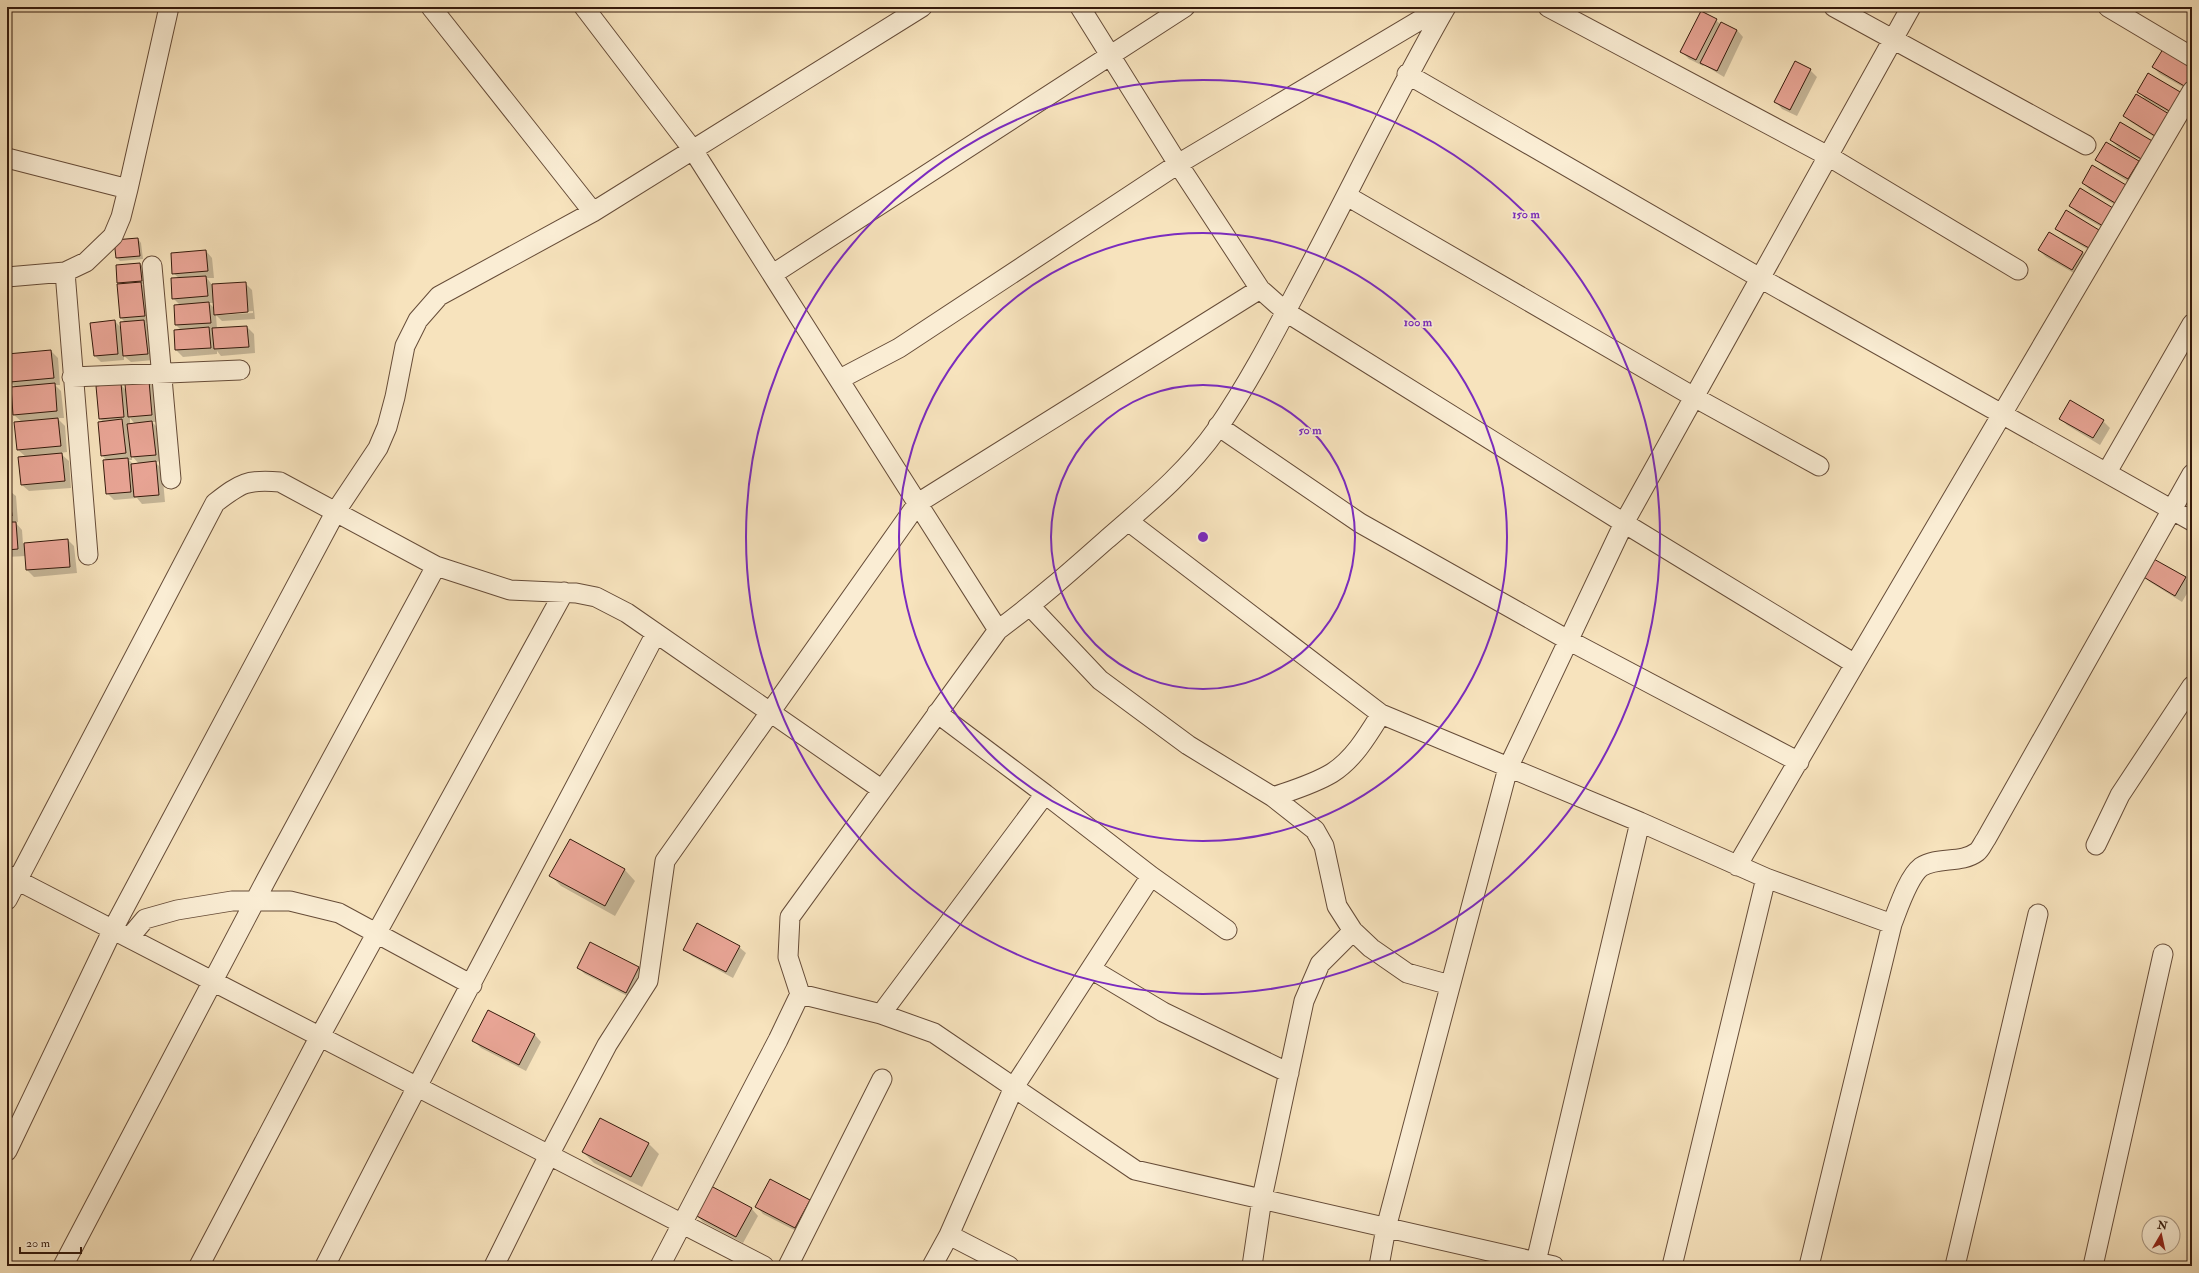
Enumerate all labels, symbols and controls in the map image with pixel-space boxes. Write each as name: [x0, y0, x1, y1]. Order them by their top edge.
text: 150 m: [1512, 207, 1540, 222]
text: 100 m: [1404, 315, 1433, 330]
text: 50 m: [1298, 423, 1322, 438]
centre of rings: [1196, 530, 1210, 544]
north arrow: [2141, 1215, 2181, 1255]
text: N: [2156, 1218, 2169, 1233]
scale bar: [20, 1229, 81, 1255]
text: 20 m: [26, 1236, 51, 1251]

